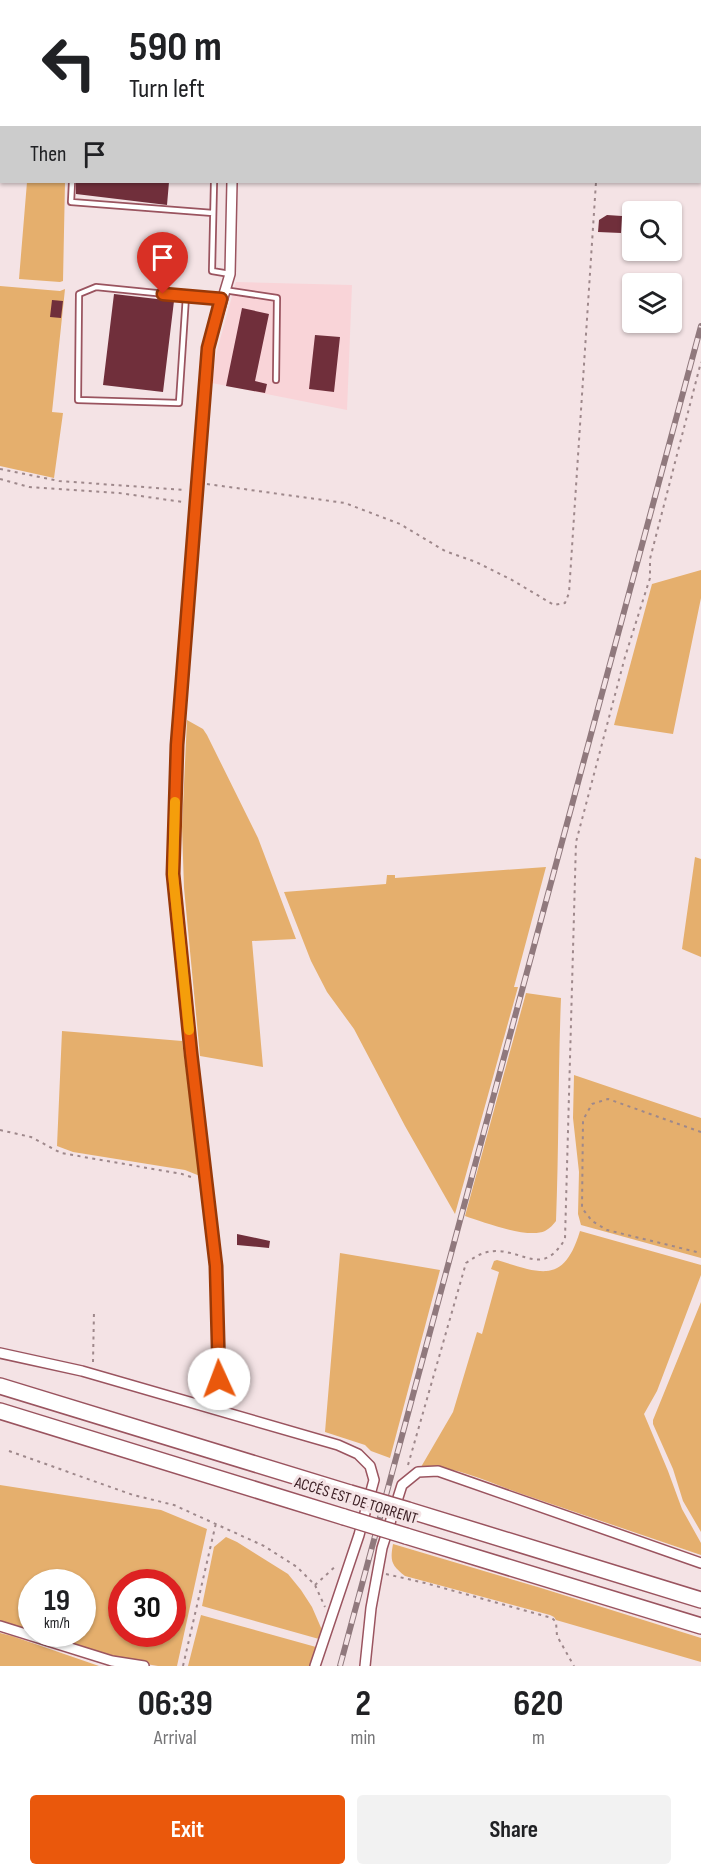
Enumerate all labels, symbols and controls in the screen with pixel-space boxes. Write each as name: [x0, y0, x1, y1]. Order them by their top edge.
text: 590 m: [129, 22, 222, 73]
icon: left: [30, 24, 108, 102]
text: Turn left: [129, 73, 205, 105]
icon: arrive: [78, 138, 111, 171]
text: Then: [30, 141, 66, 168]
map controls: [622, 201, 682, 333]
button: search: [622, 201, 682, 261]
pin: [137, 232, 188, 294]
icon: arrive: [146, 241, 179, 274]
button: layers: [622, 273, 682, 333]
position arrow: [187, 1347, 251, 1411]
street label: ACCÉS EST DE TORRENT: [291, 1473, 420, 1529]
speed limit sign: 30: [108, 1569, 186, 1647]
text: 19: [44, 1583, 70, 1619]
text: km/h: [44, 1614, 70, 1633]
text: 06:39: [138, 1683, 213, 1726]
text: 2: [355, 1683, 371, 1726]
text: 620: [513, 1683, 563, 1726]
text: Arrival: [154, 1726, 197, 1750]
text: min: [351, 1726, 376, 1750]
text: m: [532, 1726, 545, 1750]
button: Exit: [30, 1795, 345, 1864]
button: Share: [357, 1795, 671, 1864]

